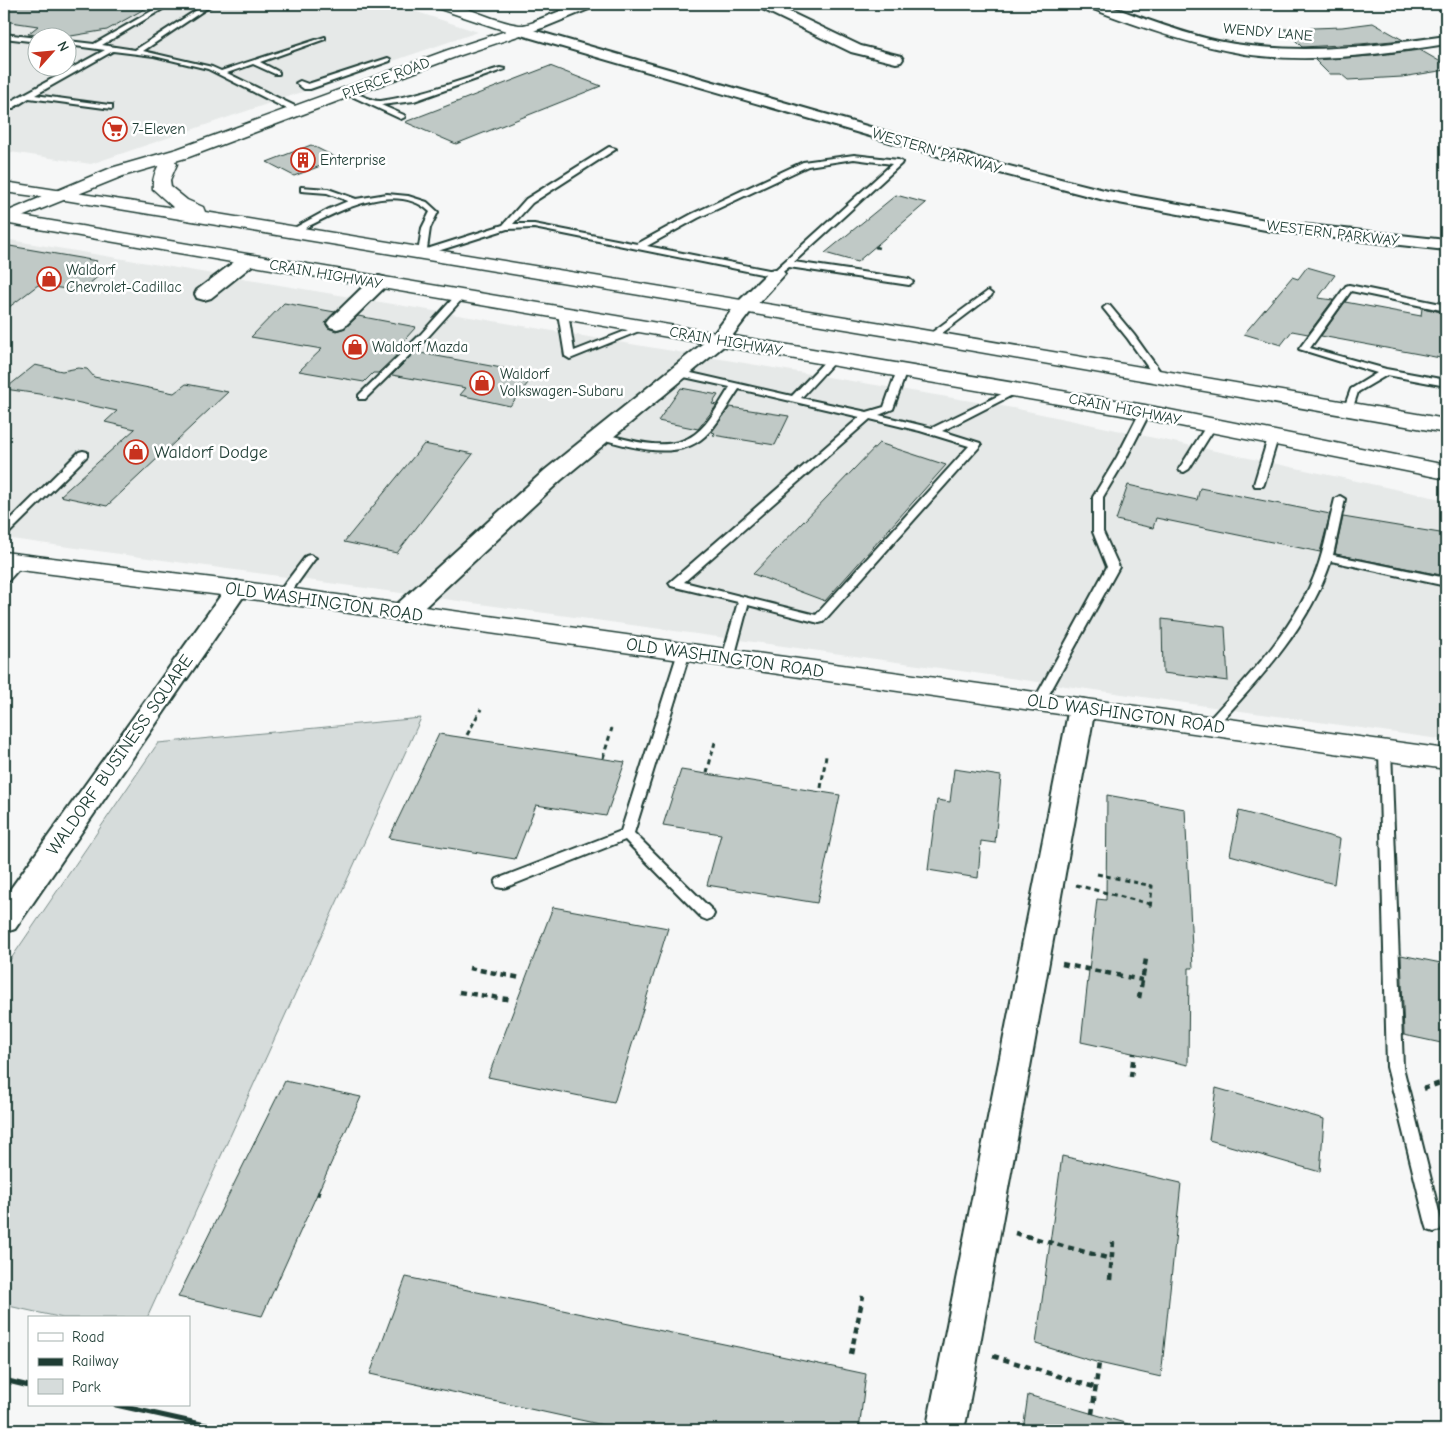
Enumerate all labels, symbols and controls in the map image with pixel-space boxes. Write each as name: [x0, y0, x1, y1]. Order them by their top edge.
street label: WENDY LANE: [1222, 19, 1314, 45]
north arrow: [28, 28, 78, 78]
text: N: [53, 38, 73, 54]
street label: PIERCE ROAD: [340, 53, 432, 103]
supermarket icon: 7-Eleven: [102, 116, 128, 142]
place label: 7-Eleven: [132, 120, 186, 138]
street label: WESTERN PARKWAY: [870, 124, 1004, 178]
building icon: Enterprise: [290, 147, 316, 173]
place label: Enterprise: [320, 151, 386, 169]
street label: WESTERN PARKWAY: [1265, 216, 1401, 250]
street label: CRAIN HIGHWAY: [268, 255, 384, 293]
place label: Waldorf Chevrolet-Cadillac: [66, 261, 182, 296]
shop icon: Waldorf Chevrolet-Cadillac: [36, 266, 62, 292]
street label: CRAIN HIGHWAY: [668, 322, 784, 360]
shop icon: Waldorf Mazda: [342, 334, 368, 360]
place label: Waldorf Mazda: [372, 338, 468, 356]
place label: Waldorf Volkswagen-Subaru: [500, 365, 623, 400]
shop icon: Waldorf Volkswagen-Subaru: [469, 370, 495, 396]
street label: CRAIN HIGHWAY: [1067, 389, 1183, 429]
shop icon: Waldorf Dodge: [123, 439, 149, 465]
place label: Waldorf Dodge: [154, 442, 268, 463]
street label: OLD WASHINGTON ROAD: [224, 578, 424, 626]
street label: OLD WASHINGTON ROAD: [625, 634, 825, 682]
street label: WALDORF BUSINESS SQUARE: [43, 650, 198, 859]
street label: OLD WASHINGTON ROAD: [1026, 690, 1226, 738]
legend: [28, 1316, 190, 1406]
text: Road: [72, 1328, 104, 1346]
text: Railway: [72, 1352, 119, 1370]
text: Park: [72, 1378, 101, 1396]

